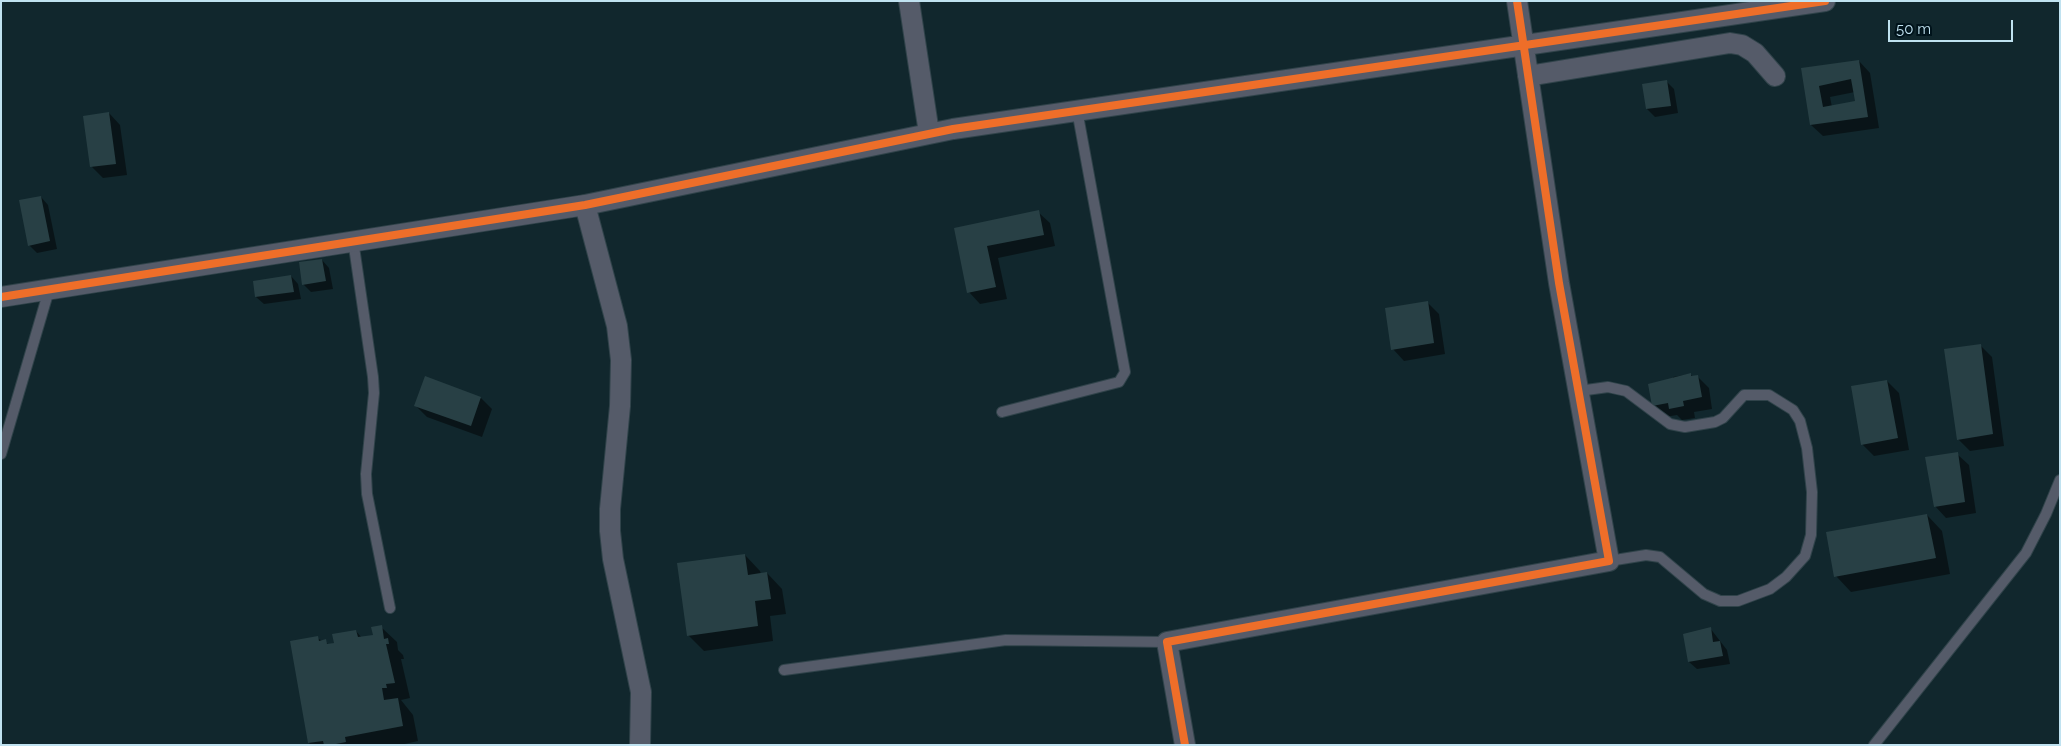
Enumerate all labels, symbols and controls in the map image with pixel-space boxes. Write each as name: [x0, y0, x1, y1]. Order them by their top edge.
scale bar: [1891, 10, 2016, 42]
text: 50 m: [1896, 20, 1931, 38]

